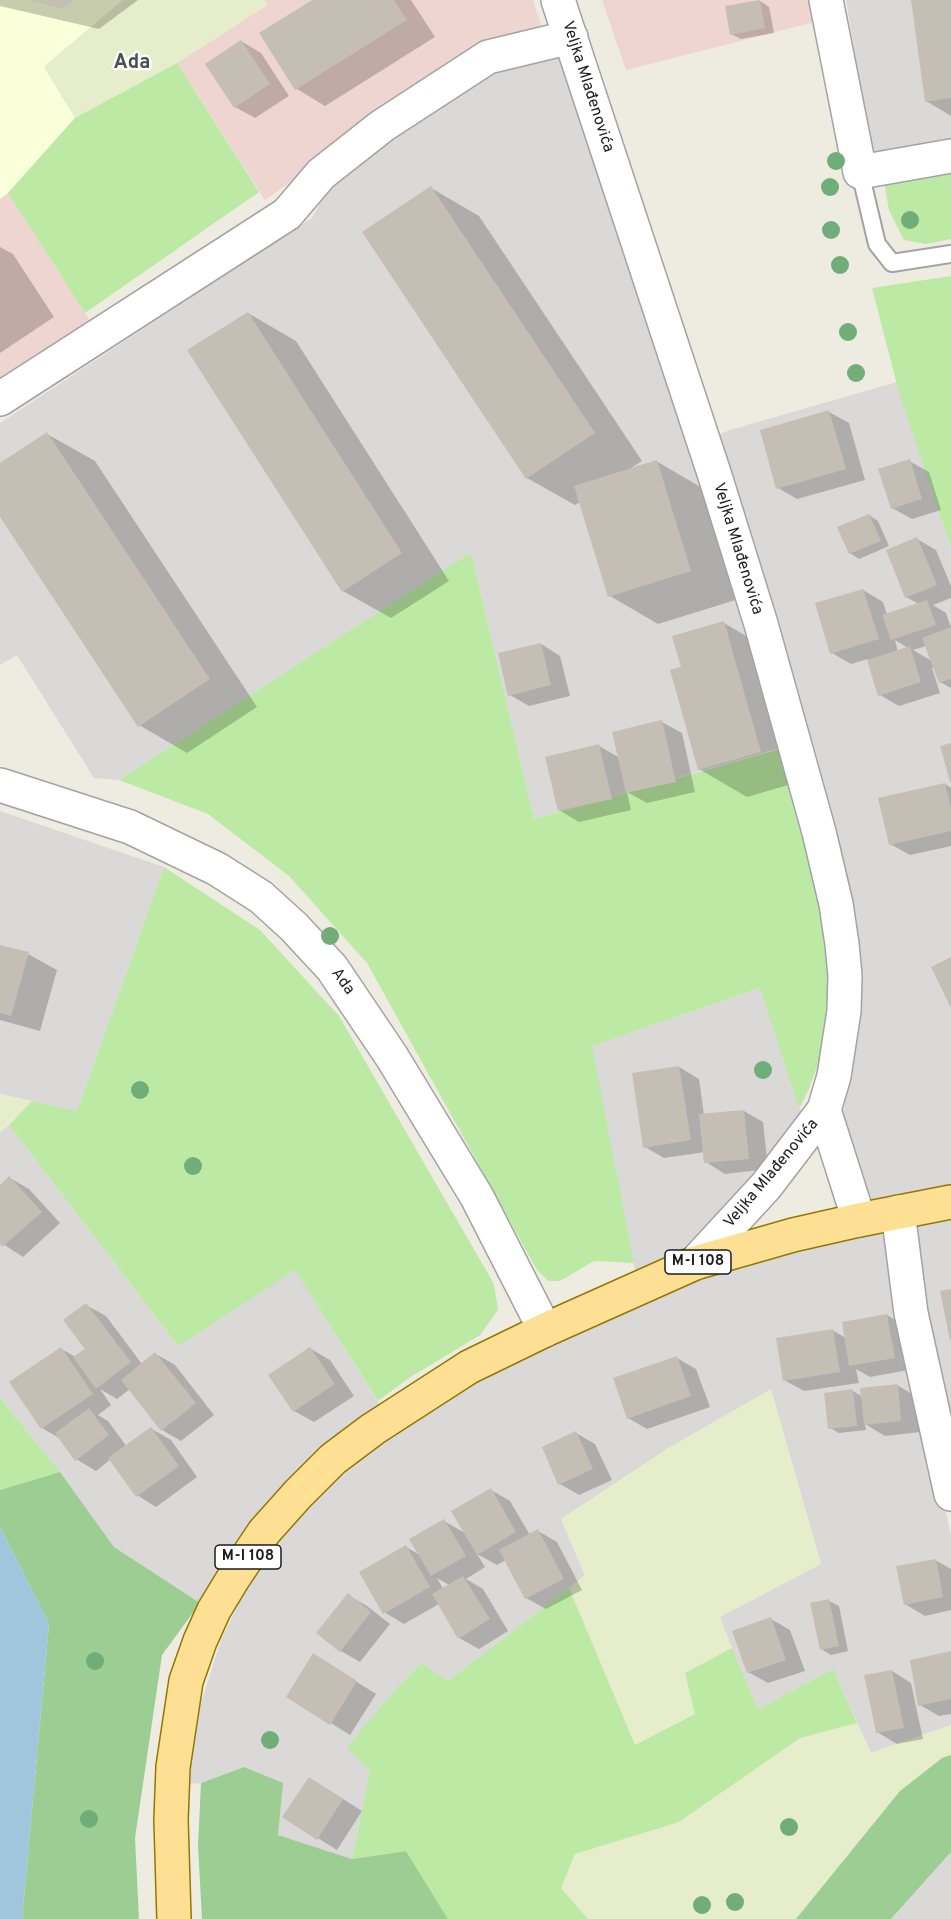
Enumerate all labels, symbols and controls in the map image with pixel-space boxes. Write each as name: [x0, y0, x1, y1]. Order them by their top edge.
street label: Veljka Mlađenovića: [557, 19, 617, 155]
district label: Ada: [114, 52, 150, 76]
street label: Veljka Mlađenovića: [708, 481, 766, 617]
street label: Ada: [326, 965, 358, 999]
street label: Veljka Mlađenovića: [721, 1116, 823, 1232]
road number: M-I 108: [665, 1250, 731, 1274]
road number: M-I 108: [215, 1545, 281, 1569]

